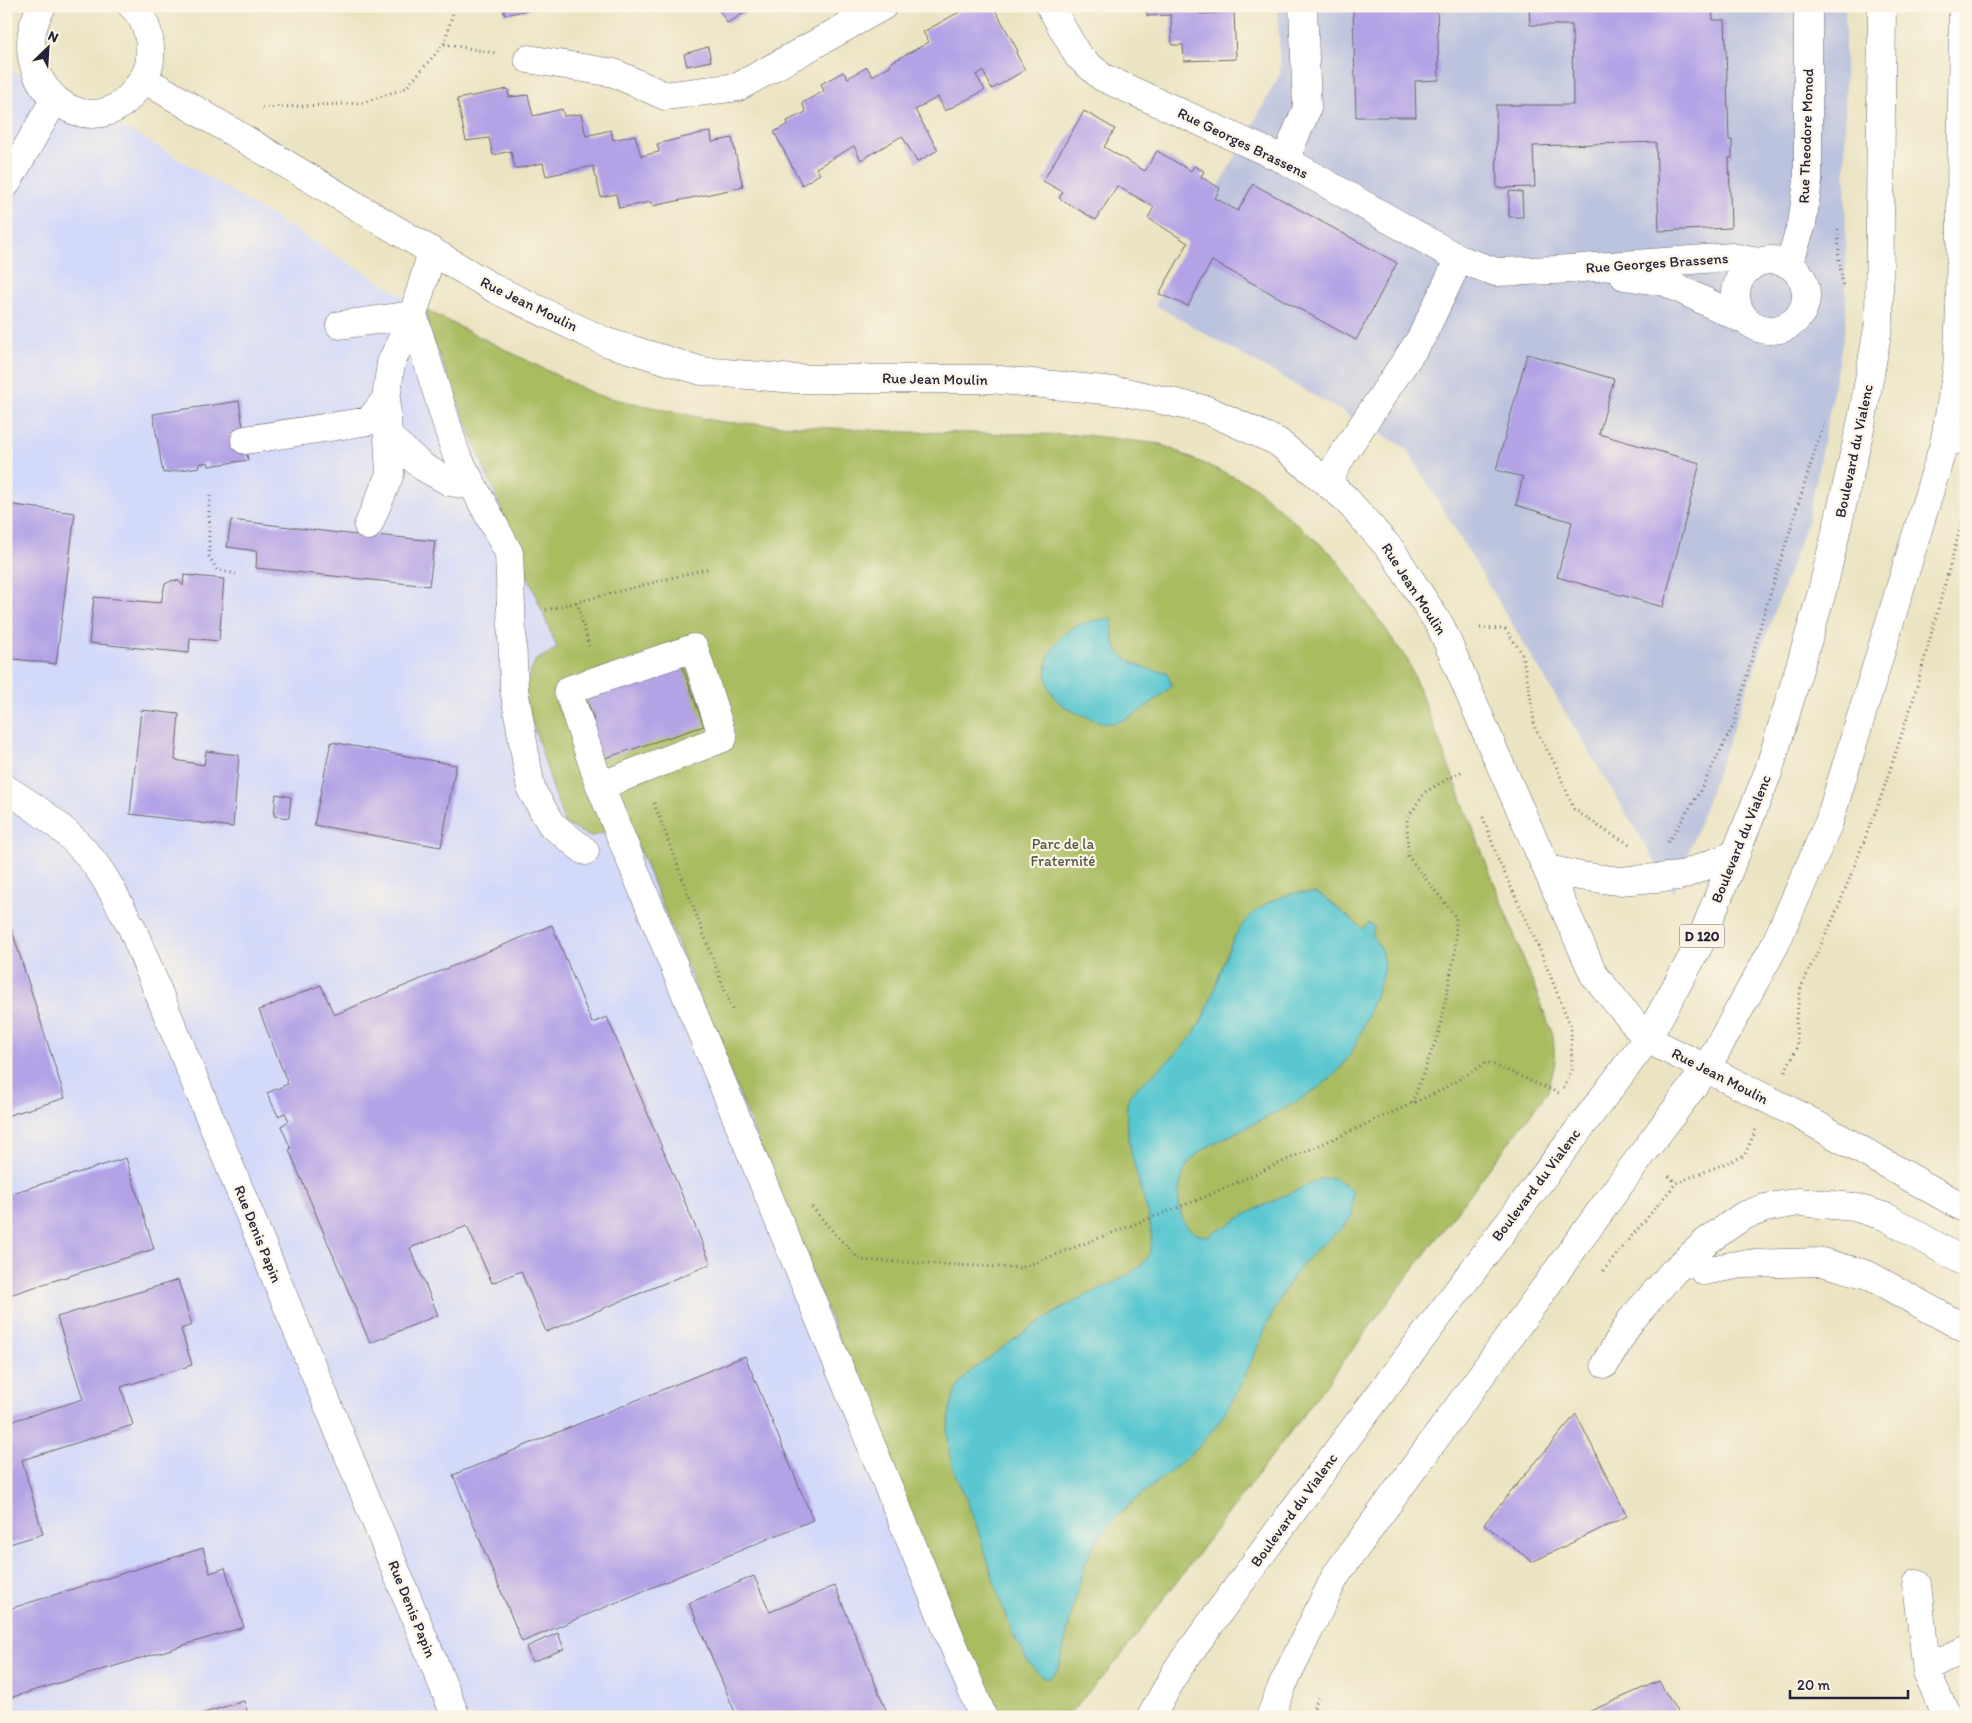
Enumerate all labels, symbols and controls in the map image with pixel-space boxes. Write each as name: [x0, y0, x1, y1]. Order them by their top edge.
north arrow: [22, 22, 72, 72]
text: N: [45, 27, 61, 46]
street label: Rue Theodore Monod: [1795, 68, 1817, 204]
street label: Rue Georges Brassens: [1175, 104, 1312, 183]
street label: Rue Georges Brassens: [1585, 249, 1729, 277]
street label: Rue Jean Moulin: [477, 273, 581, 336]
street label: Rue Jean Moulin: [882, 369, 989, 389]
street label: Boulevard du Vialenc: [1831, 382, 1877, 519]
street label: Rue Jean Moulin: [1378, 540, 1451, 639]
street label: Boulevard du Vialenc: [1707, 772, 1775, 905]
park label: Parc de la Fraternité: [1030, 835, 1096, 870]
road number: D 120: [1680, 924, 1724, 948]
street label: Rue Jean Moulin: [1669, 1044, 1772, 1108]
street label: Boulevard du Vialenc: [1488, 1125, 1584, 1245]
street label: Rue Denis Papin: [230, 1183, 286, 1286]
street label: Boulevard du Vialenc: [1247, 1450, 1341, 1570]
street label: Rue Denis Papin: [384, 1558, 440, 1661]
scale bar: [1790, 1668, 1907, 1700]
text: 20 m: [1797, 1676, 1831, 1694]

